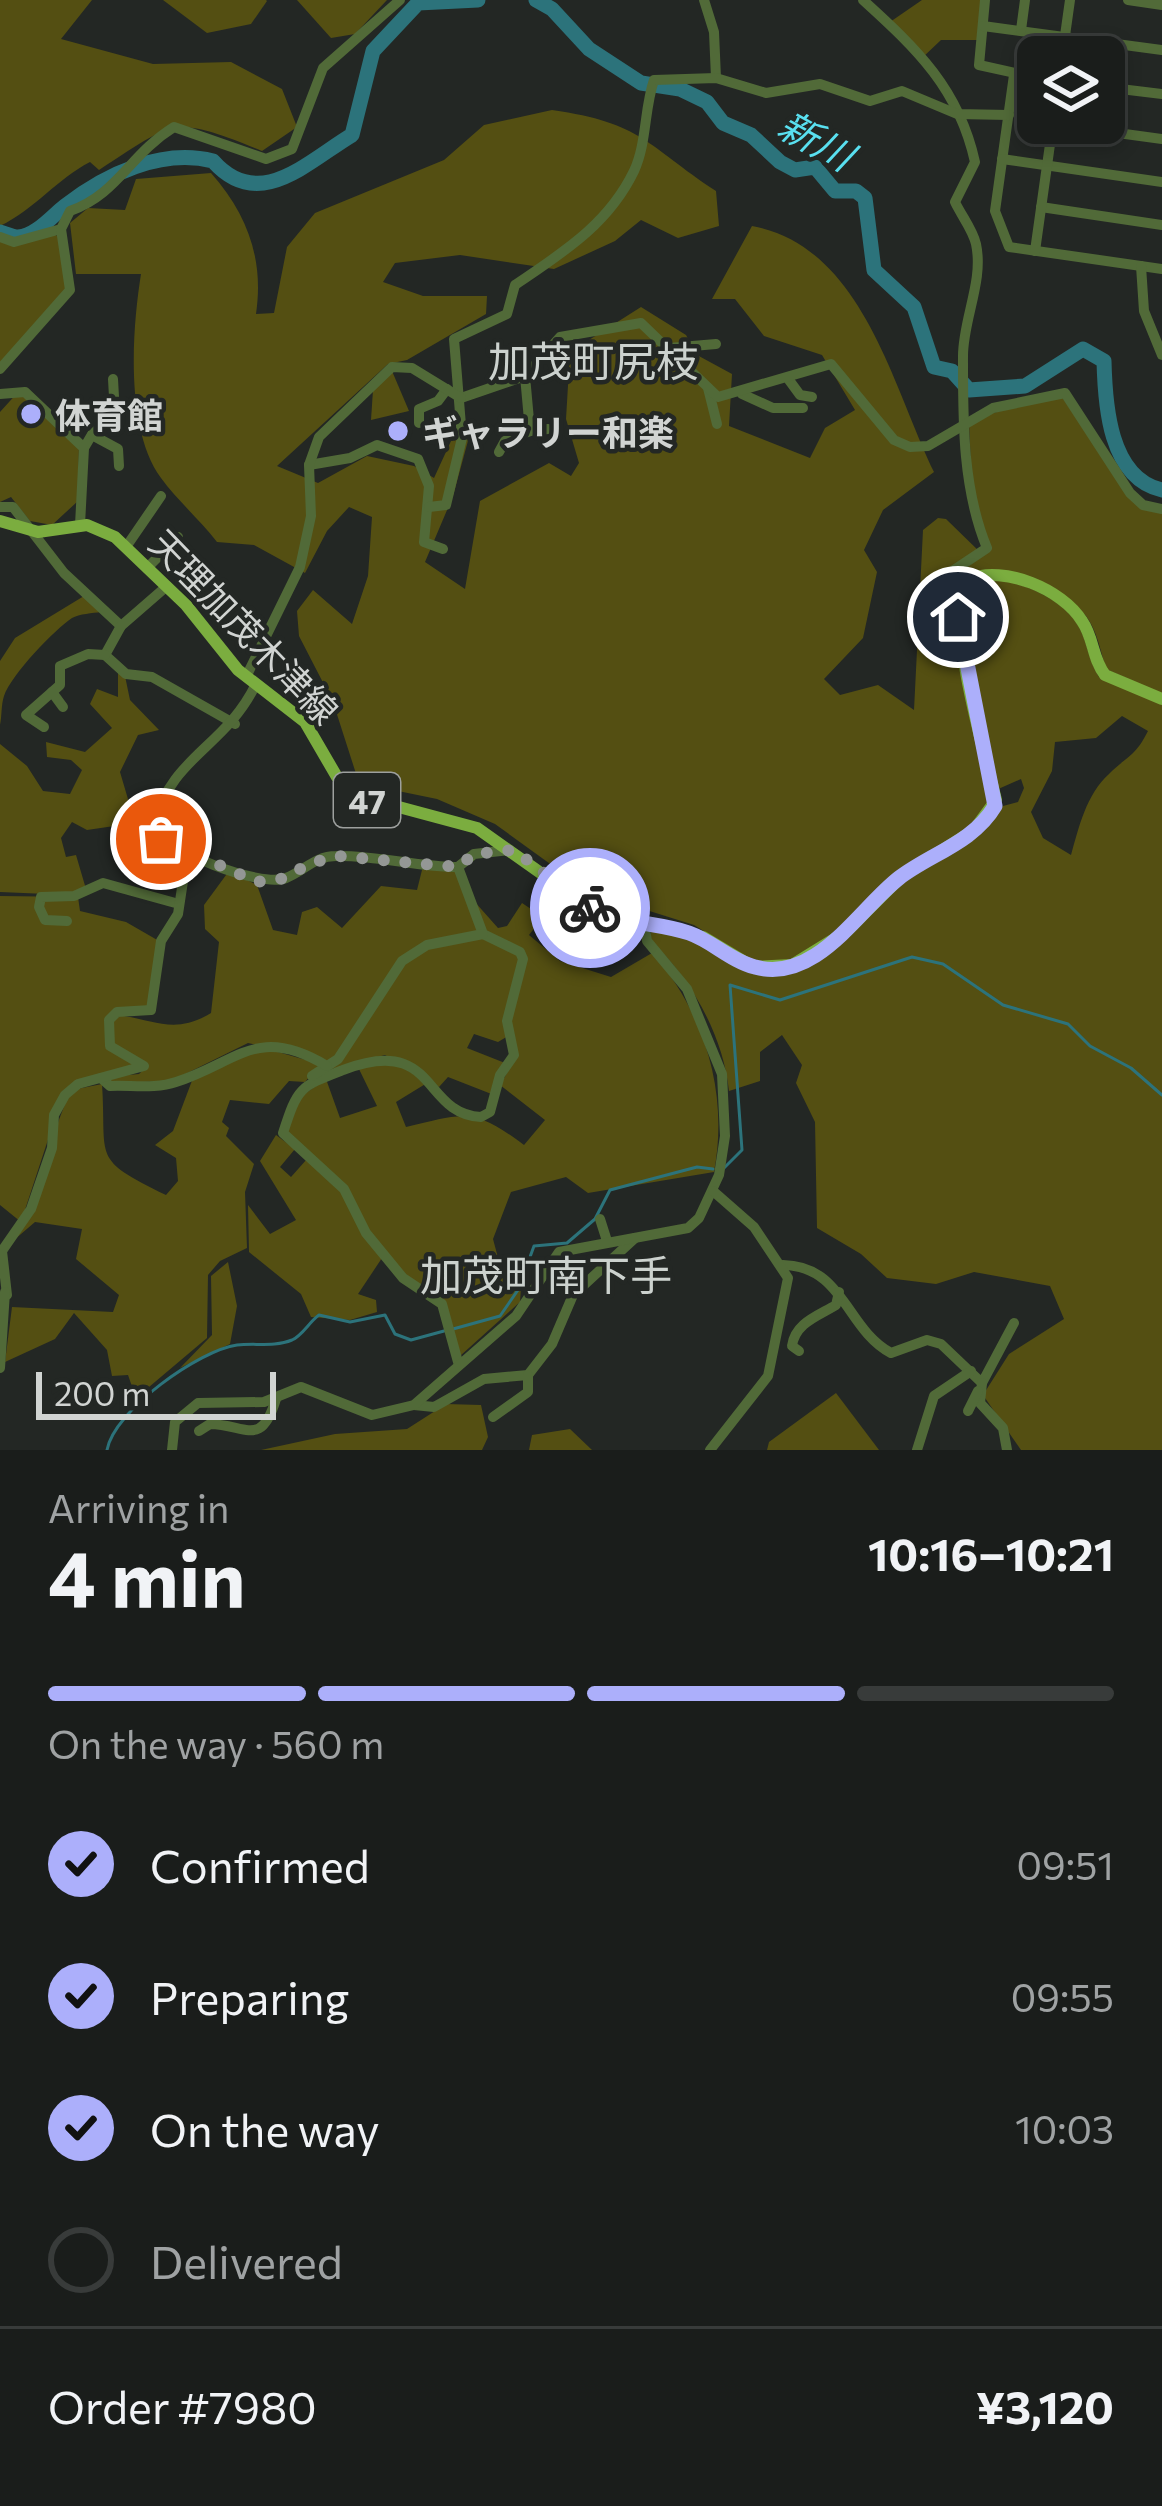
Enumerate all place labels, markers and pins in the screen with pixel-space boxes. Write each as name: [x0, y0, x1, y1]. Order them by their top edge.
place label: 体育館: [55, 392, 163, 436]
marker: 体育館: [18, 401, 44, 427]
place label: ギャラリー和楽: [422, 409, 674, 453]
marker: ギャラリー和楽: [385, 418, 411, 444]
pin: [907, 566, 1009, 668]
pin: [110, 788, 212, 890]

